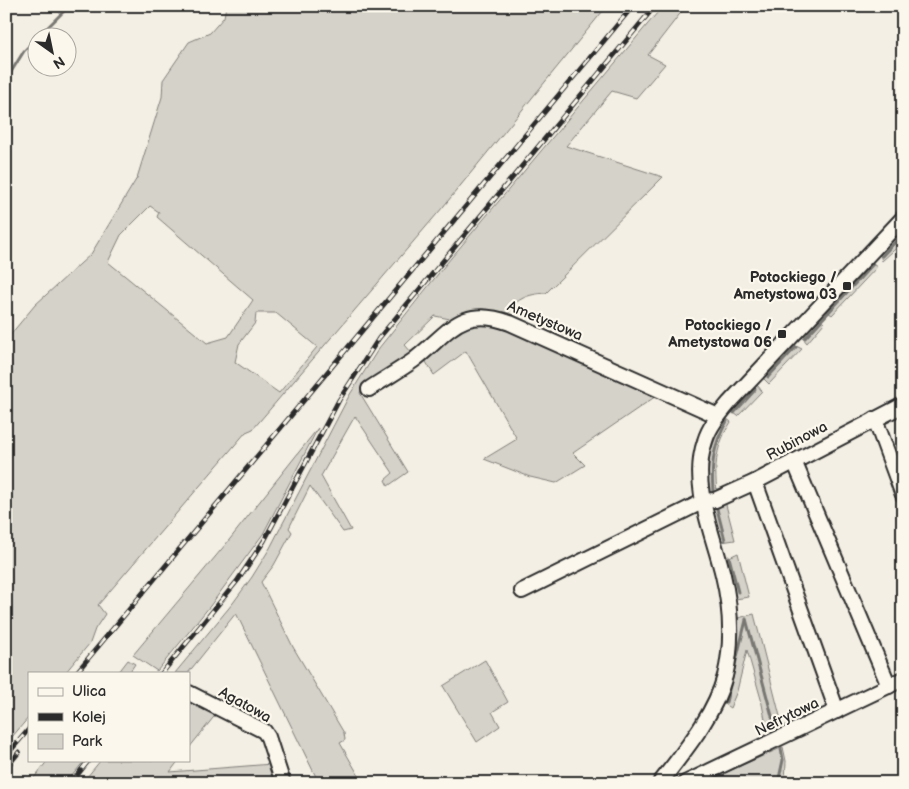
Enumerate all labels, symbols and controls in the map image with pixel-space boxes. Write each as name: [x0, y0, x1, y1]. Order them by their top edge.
north arrow: [28, 28, 78, 78]
text: N: [50, 52, 68, 72]
place label: Potockiego / Ametystowa 03: [733, 268, 837, 304]
marker: Potockiego / Ametystowa 03: [841, 280, 853, 292]
street label: Ametystowa: [504, 297, 586, 345]
place label: Potockiego / Ametystowa 06: [667, 316, 772, 352]
marker: Potockiego / Ametystowa 06: [776, 328, 788, 340]
street label: Rubinowa: [763, 417, 831, 465]
legend: [28, 672, 190, 762]
text: Ulica: [72, 682, 106, 701]
street label: Agatowa: [215, 683, 275, 727]
street label: Nefrytowa: [752, 693, 822, 741]
text: Kolej: [72, 708, 106, 727]
text: Park: [72, 732, 103, 751]

